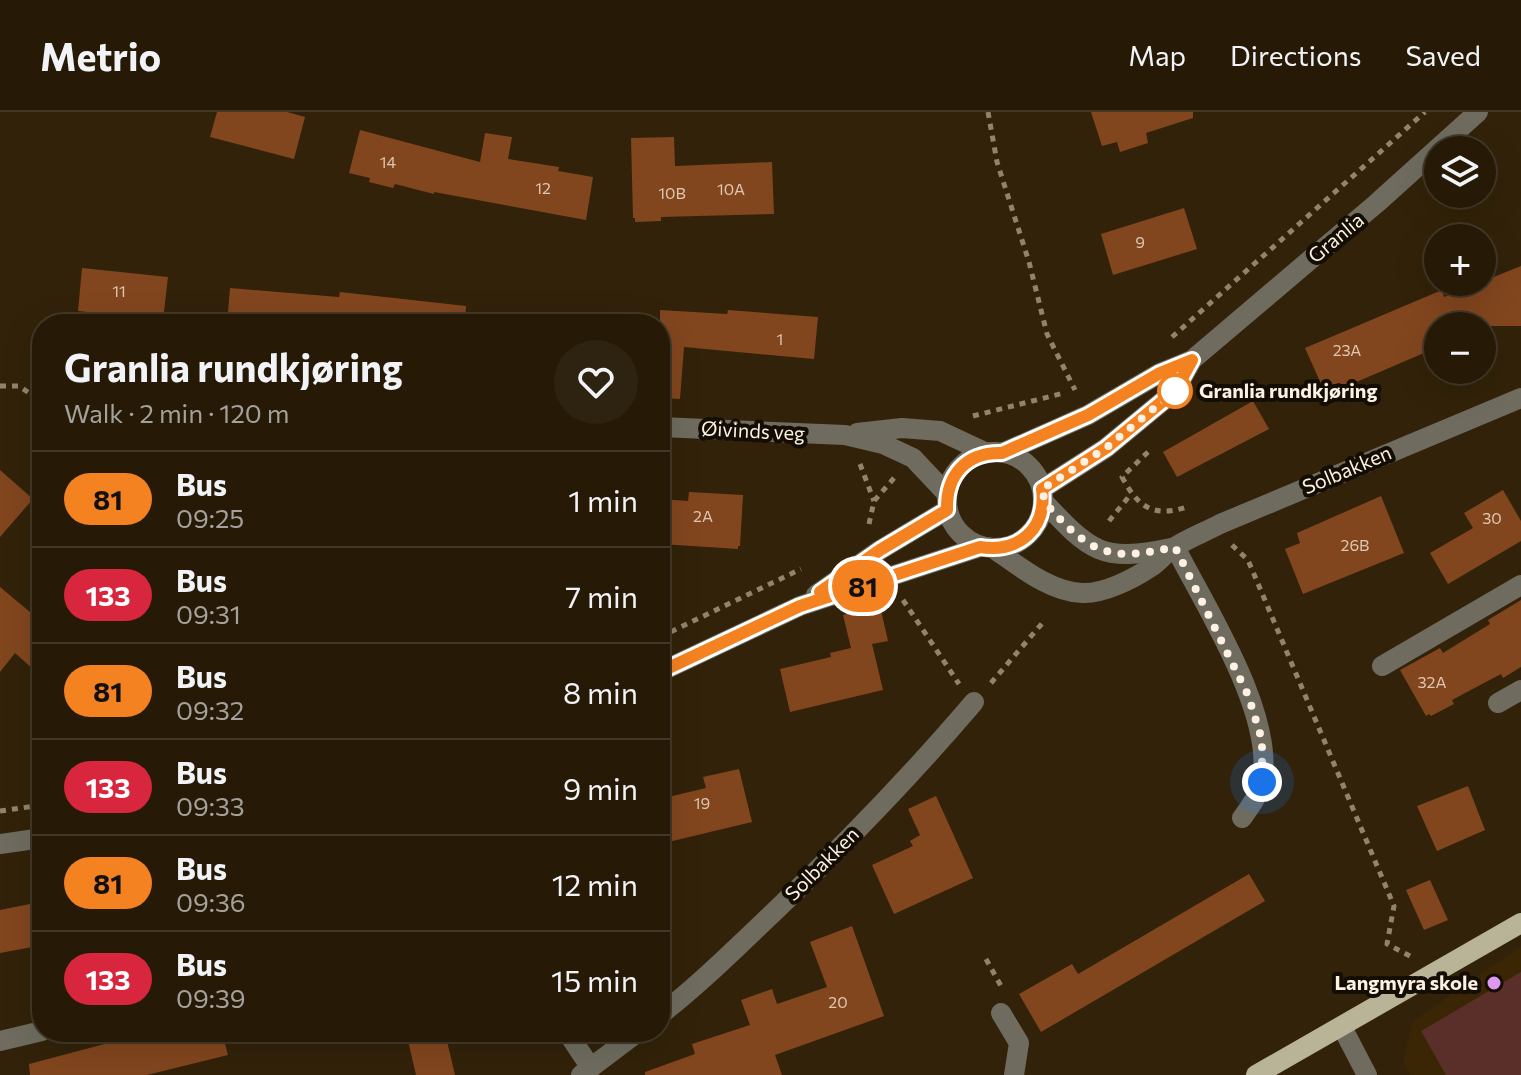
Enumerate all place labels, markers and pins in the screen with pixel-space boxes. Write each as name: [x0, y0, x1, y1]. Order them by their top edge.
marker: Granlia rundkjøring: [1158, 374, 1192, 408]
place label: Granlia rundkjøring: [1199, 378, 1377, 402]
place label: Langmyra skole: [1335, 970, 1478, 994]
marker: Langmyra skole: [1485, 974, 1503, 992]

